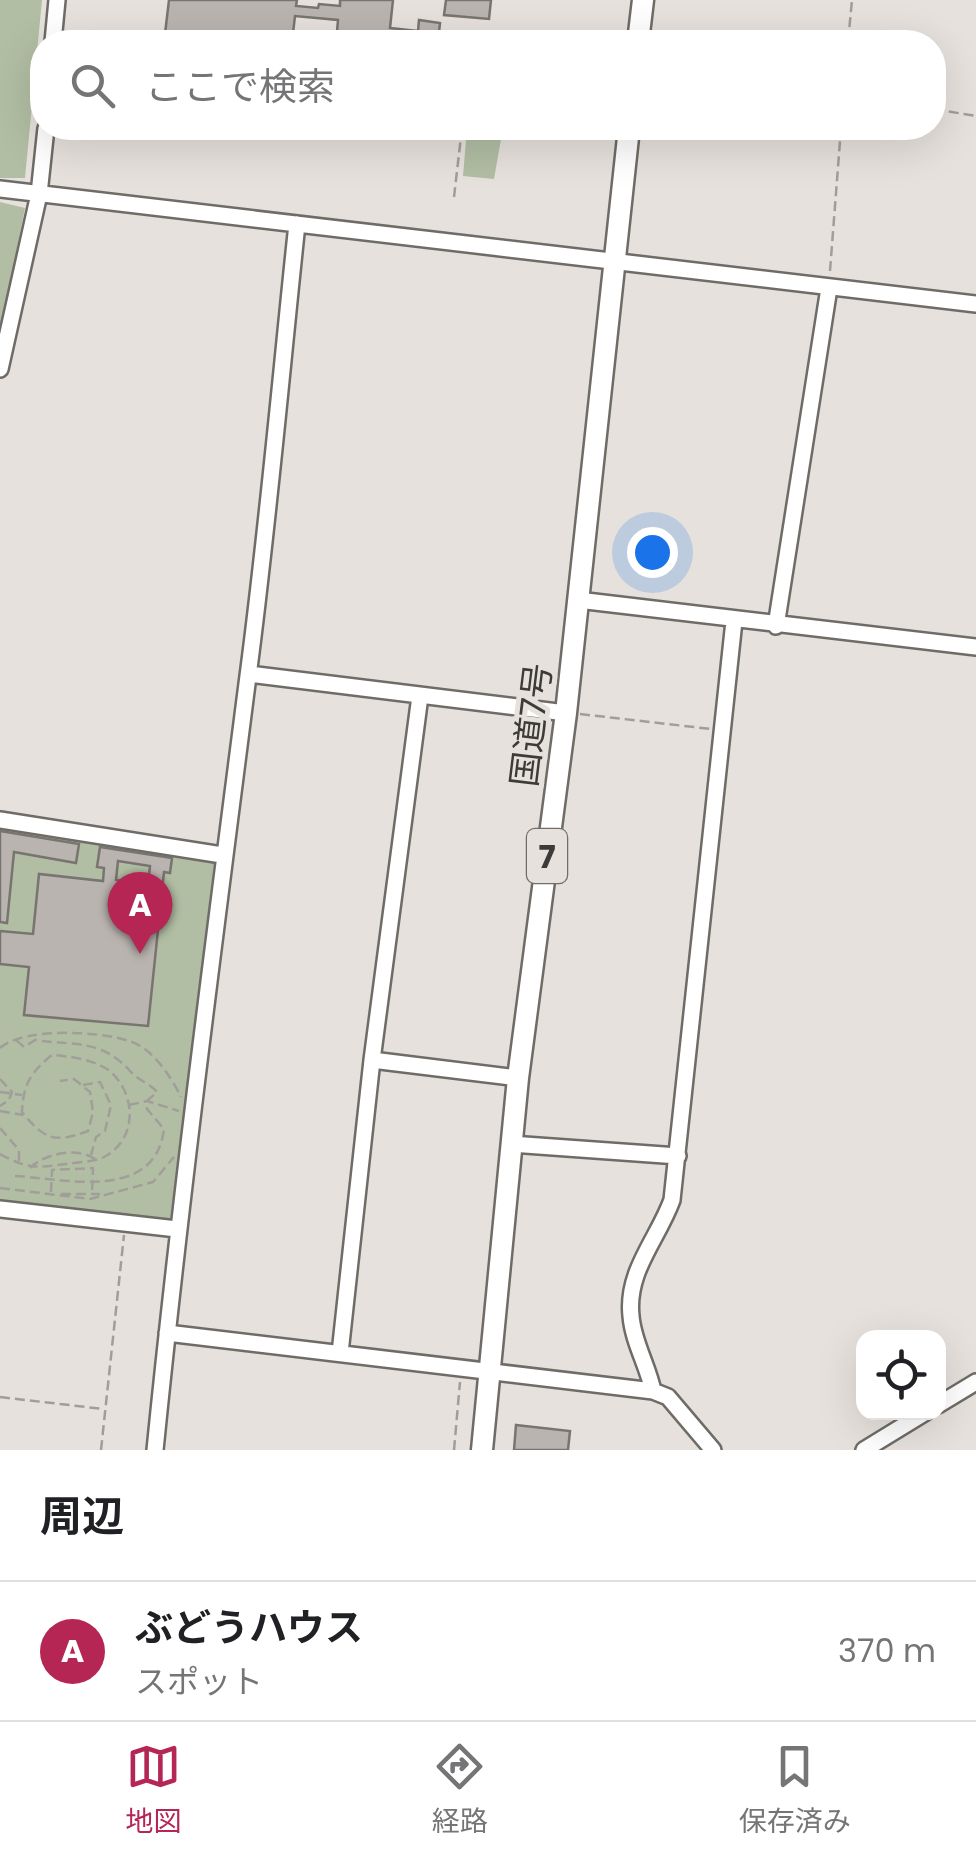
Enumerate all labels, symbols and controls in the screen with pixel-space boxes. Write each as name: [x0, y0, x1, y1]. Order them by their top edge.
search box: [30, 30, 946, 140]
icon: search: [65, 58, 120, 113]
text: ここで検索: [145, 60, 335, 113]
your location: [627, 527, 678, 578]
street label: 国道7号: [499, 660, 563, 790]
road number: 7: [527, 829, 567, 883]
pin: A: [108, 872, 172, 954]
map controls: [856, 1330, 946, 1420]
button: locate: [856, 1330, 946, 1420]
text: 周辺: [40, 1487, 124, 1546]
text: ぶどうハウス: [135, 1601, 363, 1654]
text: A: [61, 1628, 84, 1673]
text: 370 m: [838, 1628, 936, 1673]
text: スポット: [135, 1659, 263, 1704]
tab: 地図: [125, 1739, 181, 1843]
tab: 経路: [432, 1739, 488, 1843]
tab: 保存済み: [739, 1739, 851, 1843]

